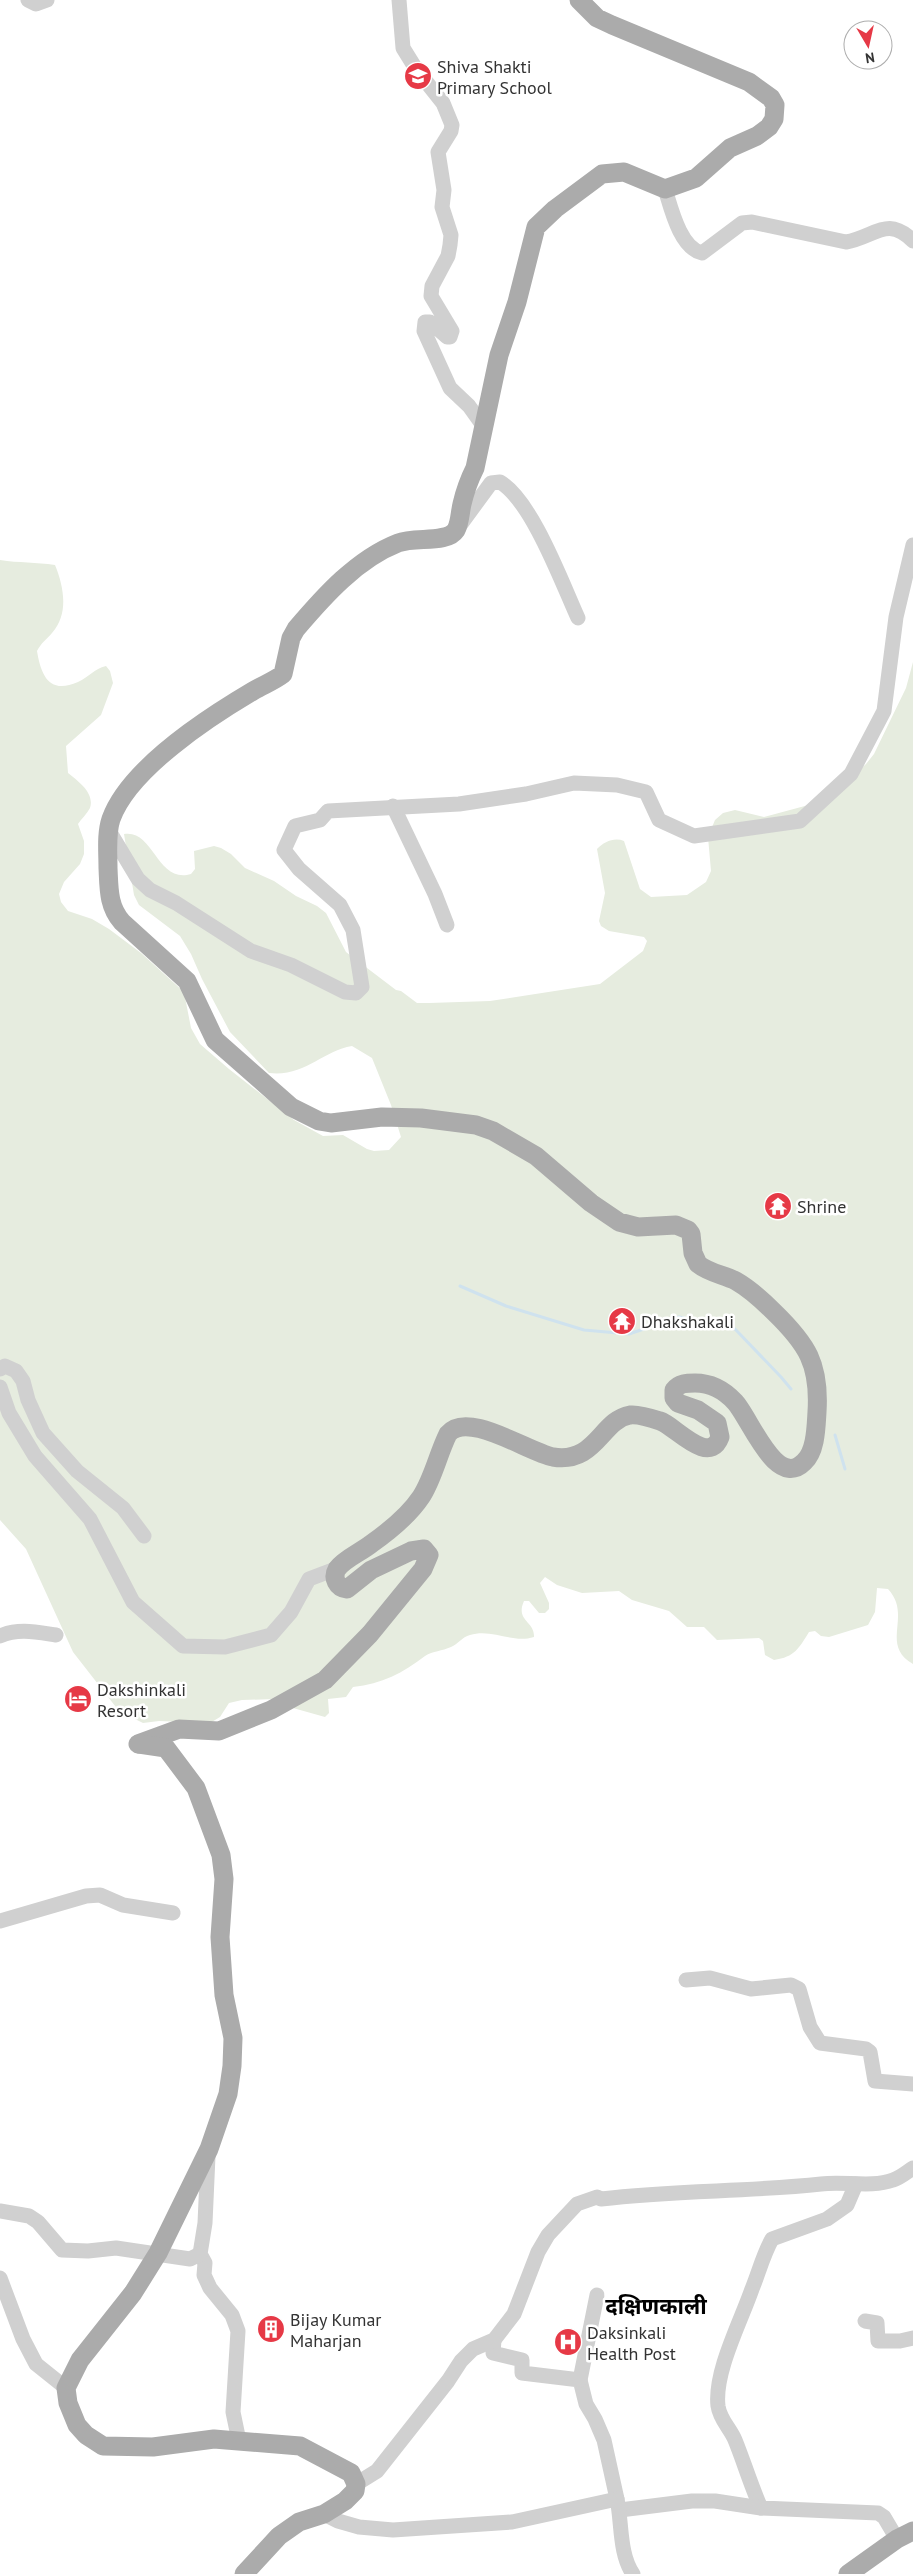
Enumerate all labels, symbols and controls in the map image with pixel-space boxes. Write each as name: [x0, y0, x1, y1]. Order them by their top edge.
north arrow: [843, 20, 893, 70]
text: N: [864, 48, 876, 67]
place label: Shiva Shakti Primary School: [437, 55, 552, 99]
school or university icon: Shiva Shakti Primary School: [403, 61, 433, 91]
temple icon: Shrine: [763, 1191, 793, 1221]
place label: Shrine: [797, 1195, 846, 1218]
temple icon: Dhakshakali: [607, 1306, 637, 1336]
place label: Dhakshakali: [641, 1310, 734, 1333]
place label: Dakshinkali Resort: [97, 1678, 186, 1722]
hotel icon: Dakshinkali Resort: [63, 1684, 93, 1714]
district label: दक्षि‍णकाली: [605, 2292, 707, 2320]
place label: Bijay Kumar Maharjan: [290, 2308, 381, 2352]
building icon: Bijay Kumar Maharjan: [256, 2314, 286, 2344]
place label: Daksinkali Health Post: [587, 2321, 676, 2365]
hospital icon: Daksinkali Health Post: [553, 2327, 583, 2357]

